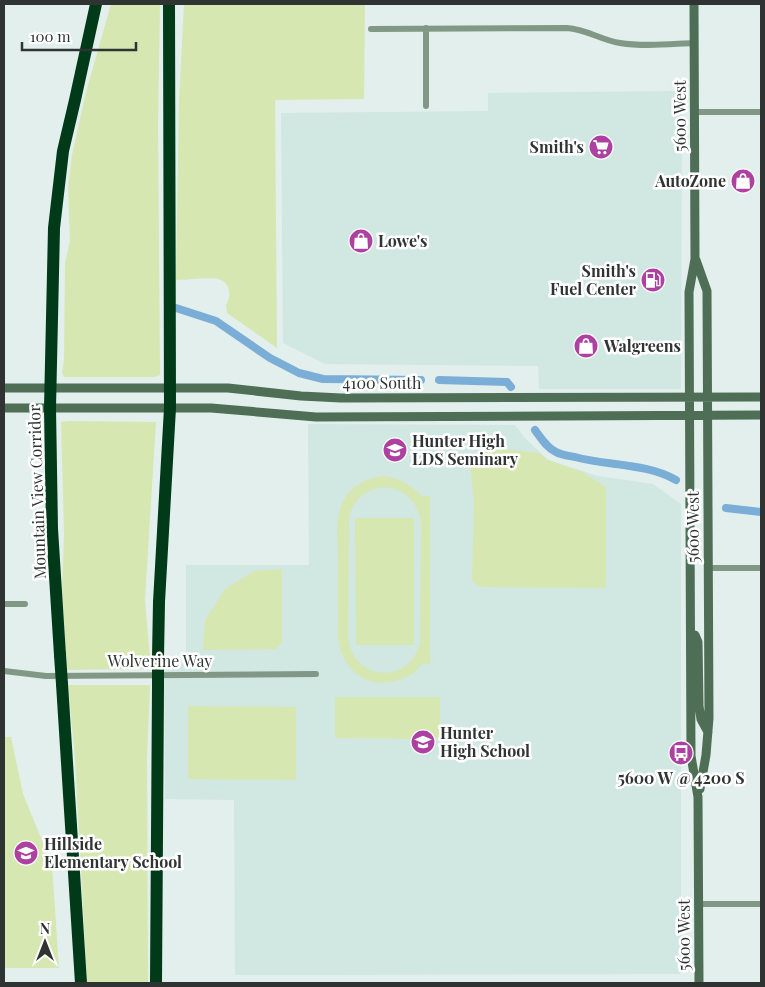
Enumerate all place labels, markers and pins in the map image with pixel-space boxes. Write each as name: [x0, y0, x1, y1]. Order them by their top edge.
supermarket icon: Smith's: [588, 134, 614, 160]
place label: Smith's: [530, 136, 584, 157]
shop icon: AutoZone: [730, 168, 756, 194]
place label: AutoZone: [654, 170, 726, 191]
shop icon: Lowe's: [348, 228, 374, 254]
place label: Lowe's: [378, 230, 427, 251]
place label: Smith's Fuel Center: [550, 260, 637, 299]
fuel station icon: Smith's Fuel Center: [640, 267, 666, 293]
shop icon: Walgreens: [573, 333, 599, 359]
place label: Walgreens: [603, 335, 681, 356]
place label: Hunter High LDS Seminary: [412, 430, 519, 469]
school or university icon: Hunter High LDS Seminary: [382, 437, 408, 463]
place label: Hunter High School: [440, 722, 530, 761]
school or university icon: Hunter High School: [410, 729, 436, 755]
bus stop icon: 5600 W @ 4200 S: [668, 740, 694, 766]
place label: 5600 W @ 4200 S: [617, 767, 745, 788]
place label: Hillside Elementary School: [44, 833, 182, 872]
school or university icon: Hillside Elementary School: [13, 840, 39, 866]

